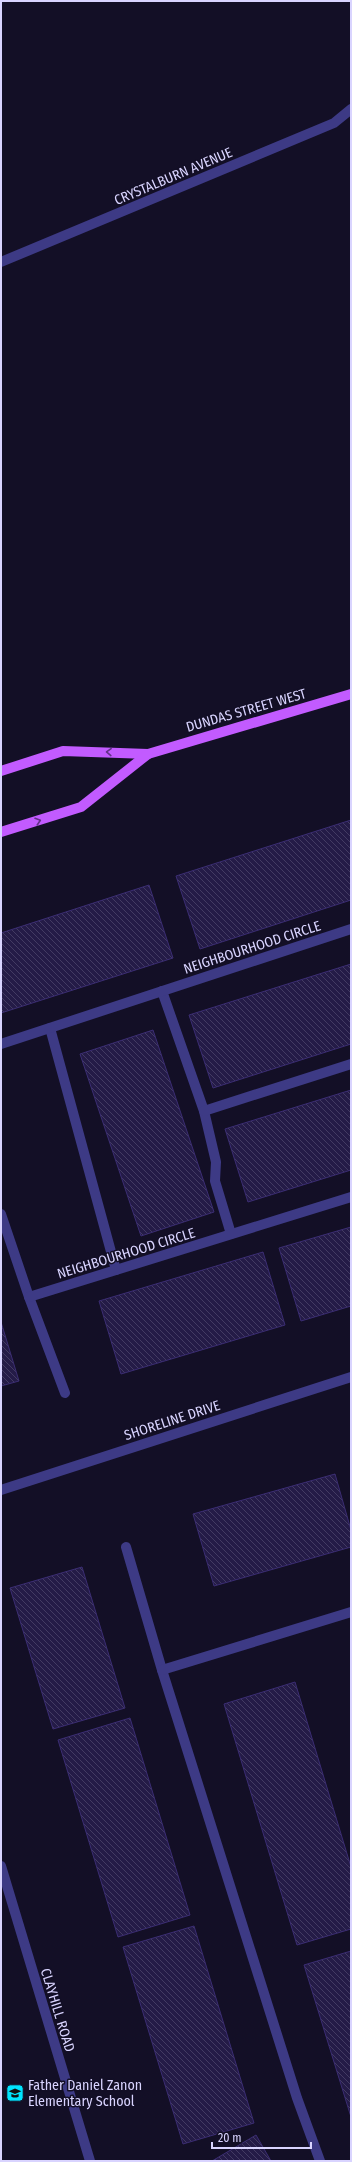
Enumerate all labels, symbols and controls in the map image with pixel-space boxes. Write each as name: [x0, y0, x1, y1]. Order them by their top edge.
street label: CRYSTALBURN AVENUE: [112, 144, 235, 209]
street label: DUNDAS STREET WEST: [184, 685, 309, 736]
one-way arrow: [106, 748, 112, 757]
one-way arrow: [34, 817, 41, 825]
street label: NEIGHBOURHOOD CIRCLE: [181, 917, 323, 978]
street label: NEIGHBOURHOOD CIRCLE: [55, 1224, 198, 1283]
street label: SHORELINE DRIVE: [122, 1397, 223, 1444]
street label: CLAYHILL ROAD: [37, 1966, 78, 2054]
place label: Father Daniel Zanon Elementary School: [28, 2077, 142, 2110]
school or university icon: Father Daniel Zanon Elementary School: [5, 2083, 25, 2103]
scale bar: [212, 2124, 311, 2150]
text: 20 m: [218, 2131, 242, 2145]

